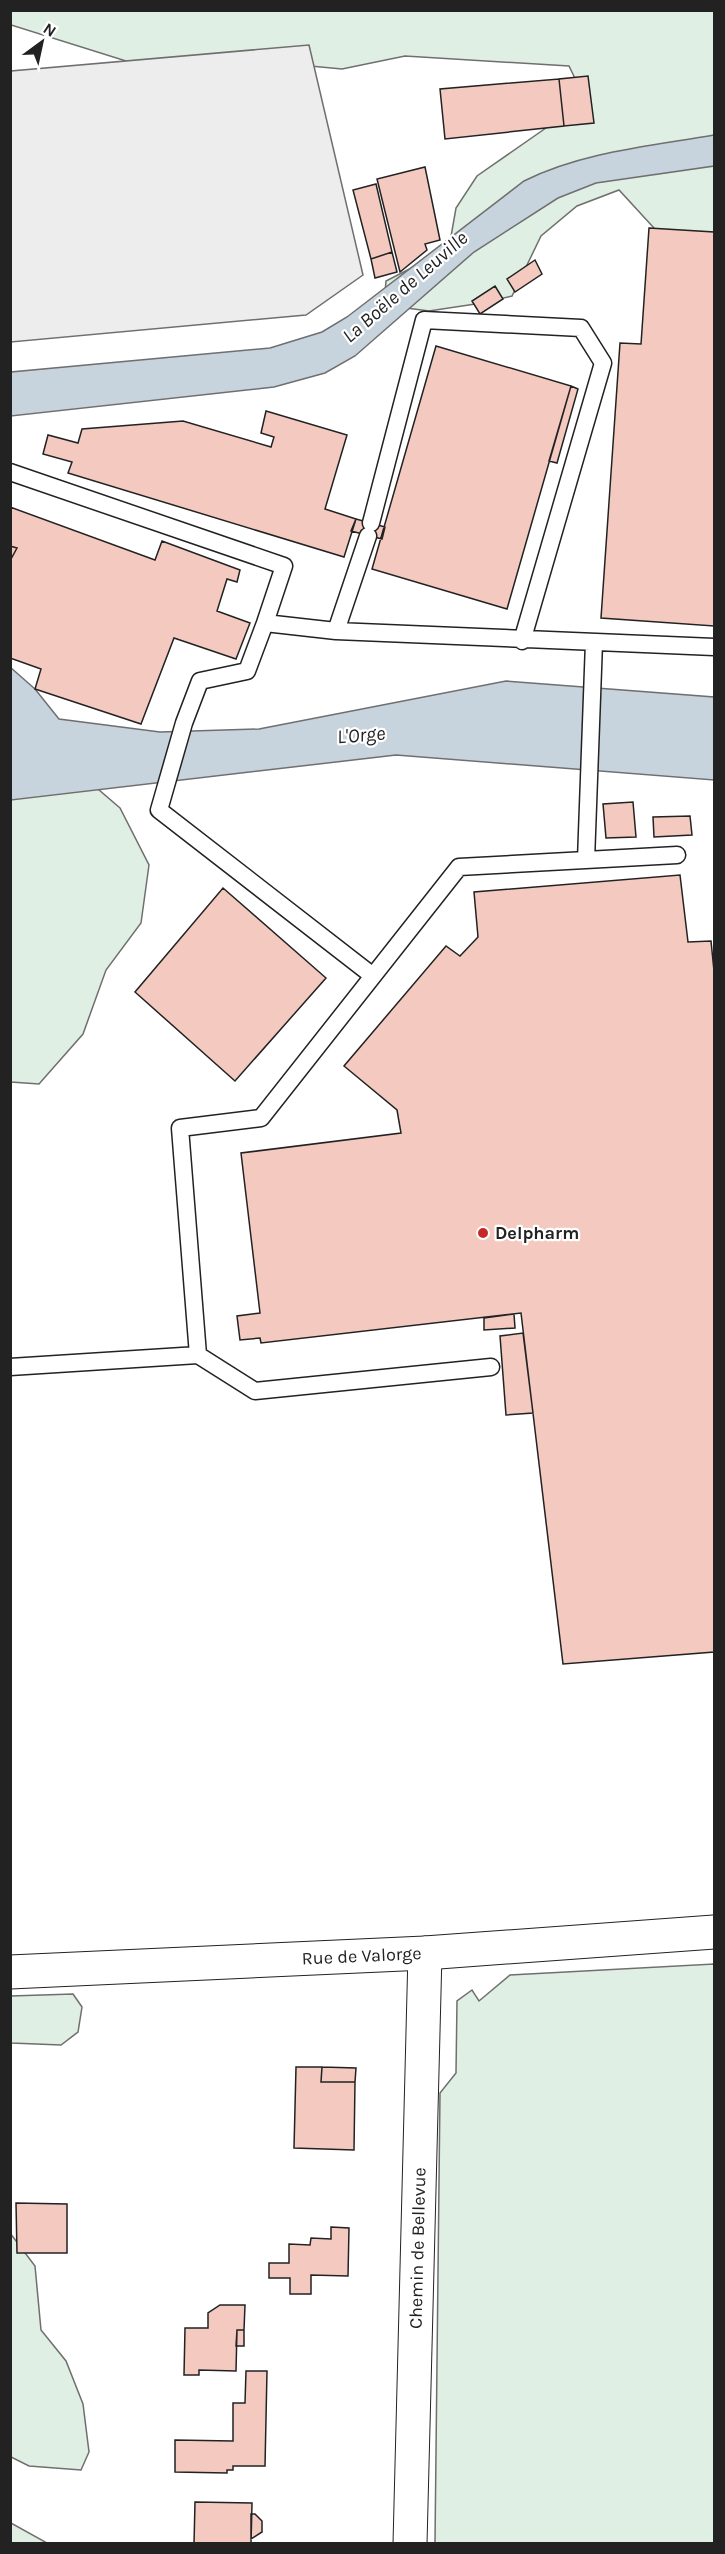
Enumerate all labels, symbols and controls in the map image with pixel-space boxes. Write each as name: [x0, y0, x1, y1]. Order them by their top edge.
north arrow: [12, 12, 72, 72]
text: N: [40, 19, 60, 41]
water label: La Boële de Leuville: [338, 226, 472, 348]
water label: L'Orge: [336, 721, 386, 749]
place label: Delpharm: [495, 1222, 579, 1244]
marker: Delpharm: [476, 1226, 490, 1240]
street label: Rue de Valorge: [301, 1942, 422, 1970]
street label: Chemin de Bellevue: [404, 2167, 431, 2329]

